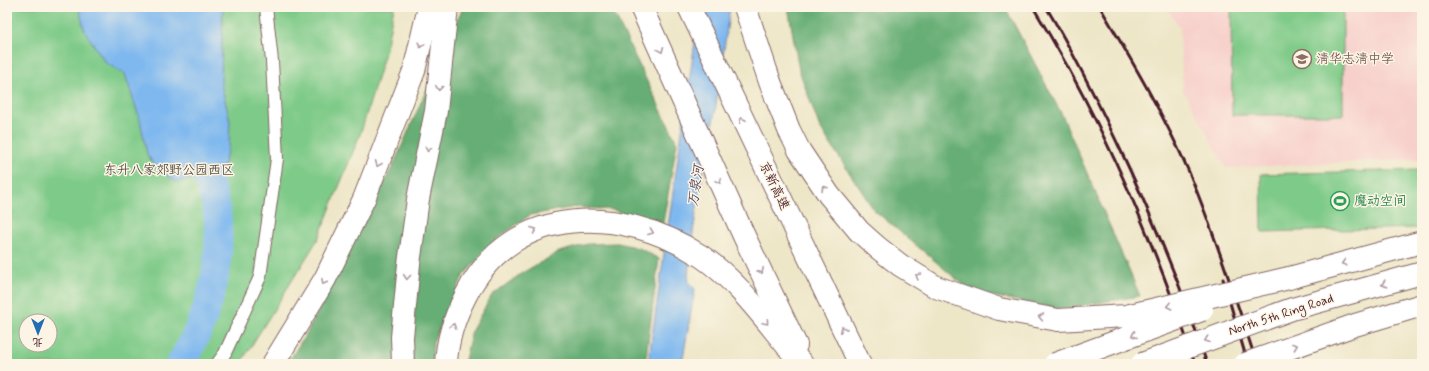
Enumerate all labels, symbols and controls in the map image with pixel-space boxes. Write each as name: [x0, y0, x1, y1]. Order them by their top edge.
one-way arrow: [417, 41, 426, 48]
one-way arrow: [656, 46, 664, 53]
school or university icon: 清华志清中学: [1291, 48, 1313, 70]
place label: 清华志清中学: [1316, 51, 1394, 68]
one-way arrow: [434, 85, 443, 91]
one-way arrow: [739, 117, 747, 124]
one-way arrow: [425, 146, 433, 152]
street label: 京新高速: [755, 159, 793, 213]
one-way arrow: [375, 160, 383, 168]
park label: 东升八家郊野公园西区: [104, 162, 234, 179]
water label: 万泉河: [684, 162, 708, 208]
one-way arrow: [715, 178, 723, 185]
one-way arrow: [822, 185, 829, 192]
sports icon: 魔动空间: [1329, 190, 1351, 212]
place label: 魔动空间: [1354, 193, 1406, 210]
one-way arrow: [531, 227, 538, 235]
one-way arrow: [647, 227, 655, 235]
one-way arrow: [1340, 258, 1347, 267]
one-way arrow: [756, 267, 764, 275]
one-way arrow: [403, 274, 412, 280]
one-way arrow: [915, 274, 922, 281]
one-way arrow: [321, 278, 328, 285]
one-way arrow: [1381, 279, 1388, 288]
street label: North 5th Ring Road: [1226, 290, 1336, 341]
one-way arrow: [1166, 301, 1172, 309]
north arrow: [18, 313, 58, 353]
one-way arrow: [1038, 313, 1044, 321]
one-way arrow: [762, 317, 769, 324]
one-way arrow: [448, 322, 457, 329]
one-way arrow: [841, 326, 848, 333]
one-way arrow: [1131, 330, 1138, 338]
text: 北: [33, 335, 44, 349]
one-way arrow: [1204, 336, 1211, 344]
one-way arrow: [1291, 343, 1298, 351]

